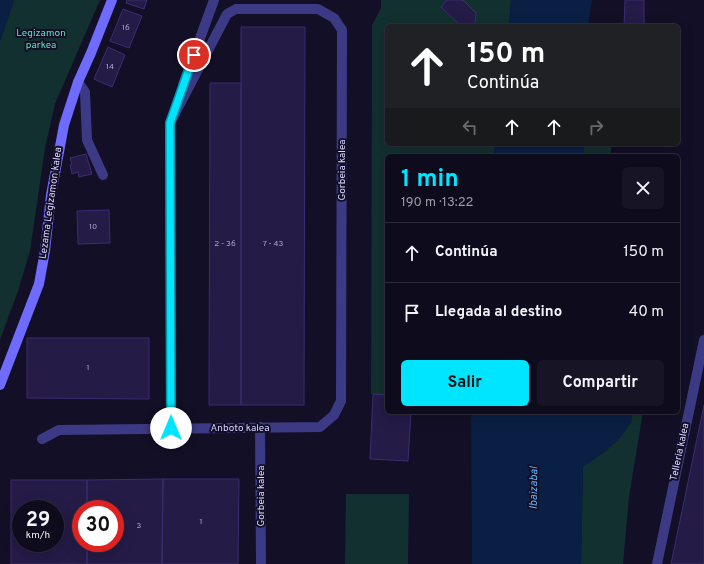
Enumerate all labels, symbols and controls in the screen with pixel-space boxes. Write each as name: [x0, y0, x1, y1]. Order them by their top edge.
house number: 16: [122, 23, 130, 33]
park label: Legizamon parkea: [16, 27, 66, 52]
text: 150 m: [467, 37, 545, 73]
pin: [177, 38, 211, 72]
icon: ahead: [401, 40, 453, 92]
icon: arrive: [183, 44, 205, 66]
house number: 14: [106, 62, 114, 72]
text: Continúa: [467, 72, 539, 95]
icon: left: [459, 116, 481, 138]
icon: ahead: [501, 116, 523, 138]
icon: ahead: [543, 116, 565, 138]
icon: right: [585, 116, 607, 138]
street label: Gorbeia kalea: [336, 139, 349, 201]
street label: Lezama Legizamon kalea: [37, 146, 65, 260]
text: 1 min: [401, 165, 459, 195]
button: close: [622, 167, 664, 209]
text: 190 m · 13:22: [401, 195, 474, 211]
house number: 10: [89, 222, 97, 232]
house number: 2 - 36: [214, 239, 236, 249]
house number: 7 - 43: [263, 239, 283, 249]
icon: ahead: [401, 242, 423, 264]
text: Continúa: [435, 243, 497, 262]
text: 150 m: [623, 243, 664, 262]
icon: arrive: [401, 302, 423, 324]
text: Llegada al destino: [435, 303, 562, 322]
text: 40 m: [629, 303, 664, 322]
button: Salir: [401, 360, 529, 406]
button: Compartir: [537, 360, 664, 406]
house number: 1: [87, 363, 89, 373]
position arrow: [150, 407, 192, 449]
street label: Anboto kalea: [211, 422, 269, 435]
street label: Telleria kalea: [668, 422, 692, 482]
street label: Gorbeia kalea: [255, 465, 268, 527]
water label: Ibaizabal: [527, 465, 541, 510]
speed limit sign: 30: [72, 500, 124, 552]
text: 29: [26, 508, 50, 534]
house number: 1: [200, 517, 202, 527]
house number: 3: [137, 521, 142, 531]
text: km/h: [26, 529, 50, 542]

